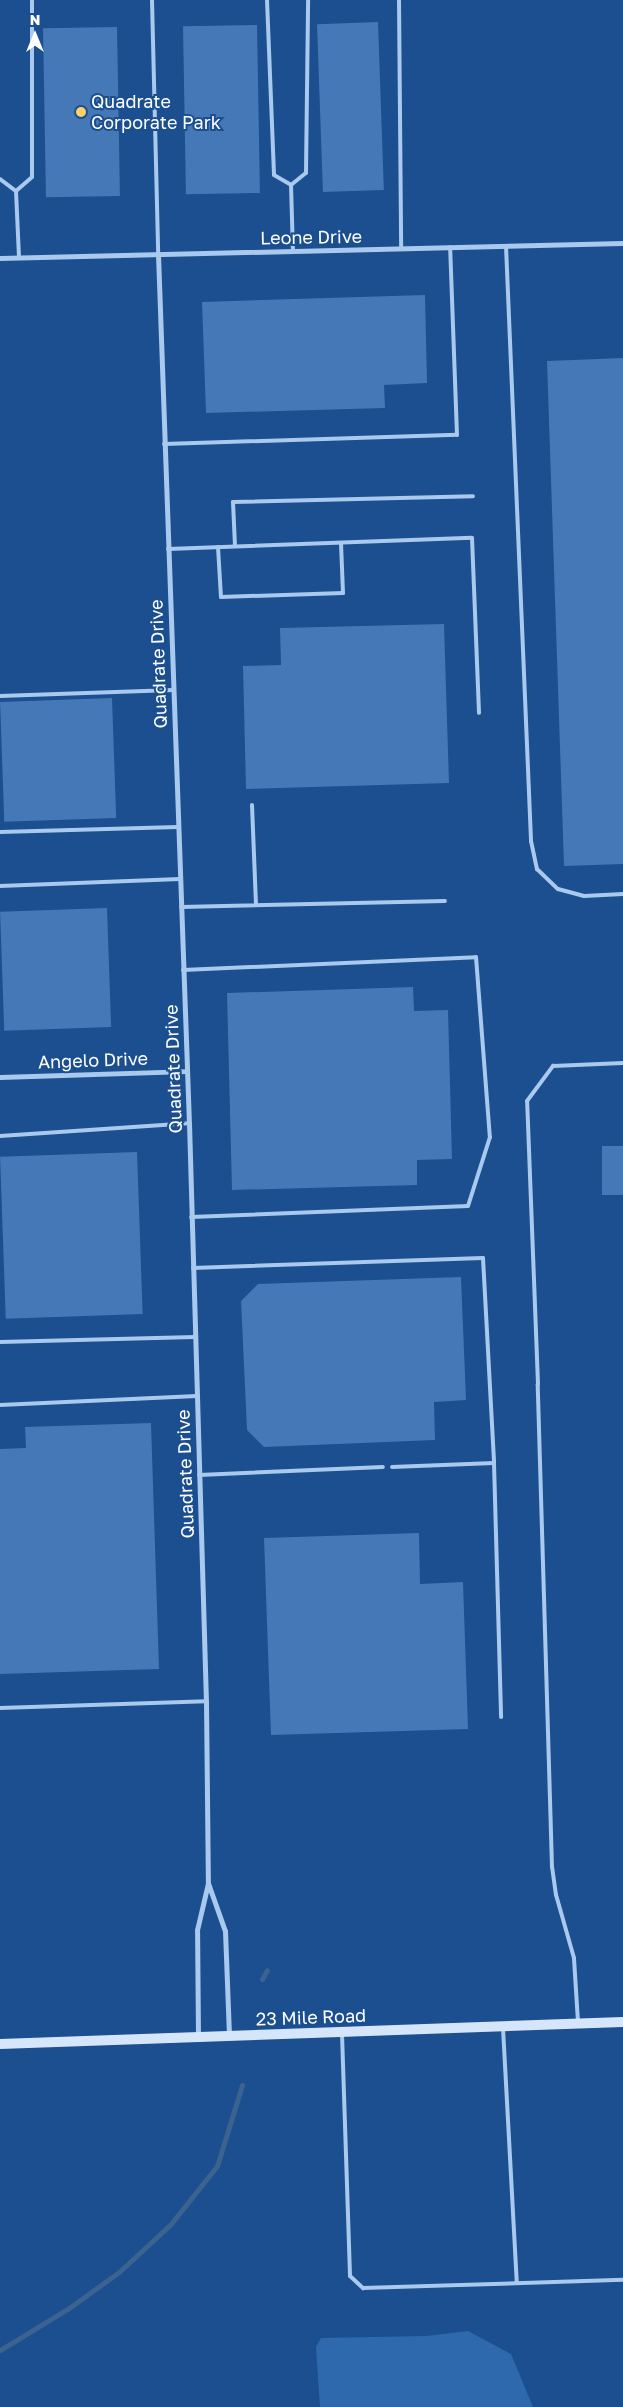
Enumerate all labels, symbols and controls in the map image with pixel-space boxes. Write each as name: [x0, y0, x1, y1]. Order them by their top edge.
north arrow: [10, 10, 60, 60]
text: N: [30, 11, 40, 28]
place label: Quadrate Corporate Park: [91, 91, 221, 134]
marker: Quadrate Corporate Park: [75, 106, 87, 118]
street label: Leone Drive: [260, 225, 362, 249]
street label: Quadrate Drive: [145, 599, 171, 729]
street label: Quadrate Drive: [160, 1004, 186, 1134]
street label: Angelo Drive: [38, 1047, 148, 1073]
street label: Quadrate Drive: [172, 1409, 198, 1539]
street label: 23 Mile Road: [255, 2004, 367, 2030]

